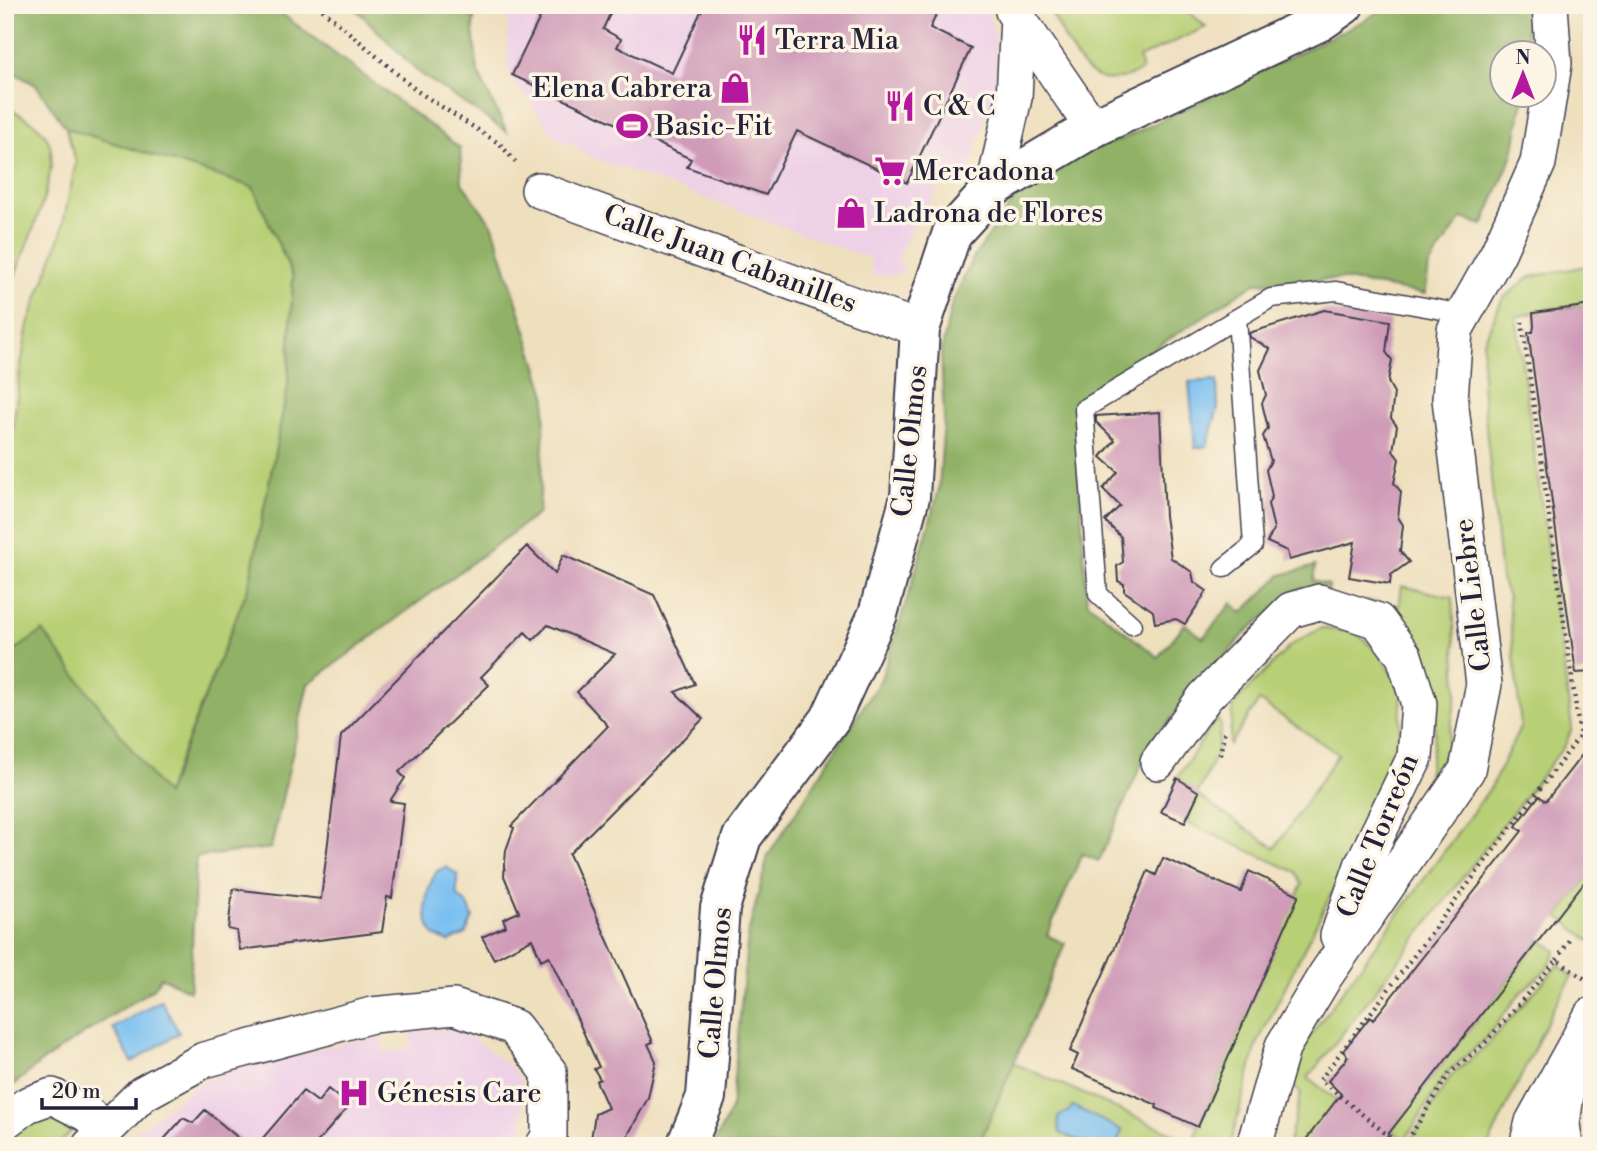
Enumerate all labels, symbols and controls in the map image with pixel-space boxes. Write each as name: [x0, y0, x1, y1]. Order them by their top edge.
restaurant icon: Terra Mia: [735, 23, 769, 57]
place label: Terra Mia: [775, 23, 900, 58]
north arrow: [1488, 38, 1558, 108]
text: N: [1515, 46, 1531, 70]
place label: Elena Cabrera: [532, 71, 713, 106]
shop icon: Elena Cabrera: [718, 71, 752, 105]
restaurant icon: C & C: [883, 89, 917, 123]
place label: C & C: [923, 89, 995, 124]
sports icon: Basic-Fit: [615, 109, 649, 143]
place label: Basic-Fit: [654, 109, 773, 144]
supermarket icon: Mercadona: [873, 154, 907, 188]
place label: Mercadona: [913, 154, 1055, 189]
shop icon: Ladrona de Flores: [834, 196, 868, 230]
place label: Ladrona de Flores: [874, 196, 1103, 231]
street label: Calle Juan Cabanilles: [599, 197, 861, 321]
street label: Calle Olmos: [885, 363, 935, 519]
street label: Calle Liebre: [1446, 517, 1500, 673]
street label: Calle Torreón: [1329, 749, 1427, 923]
street label: Calle Olmos: [692, 905, 740, 1061]
scale bar: [42, 1067, 136, 1111]
hospital icon: Génesis Care: [337, 1076, 371, 1110]
place label: Génesis Care: [377, 1076, 542, 1111]
text: 20 m: [52, 1079, 101, 1105]

